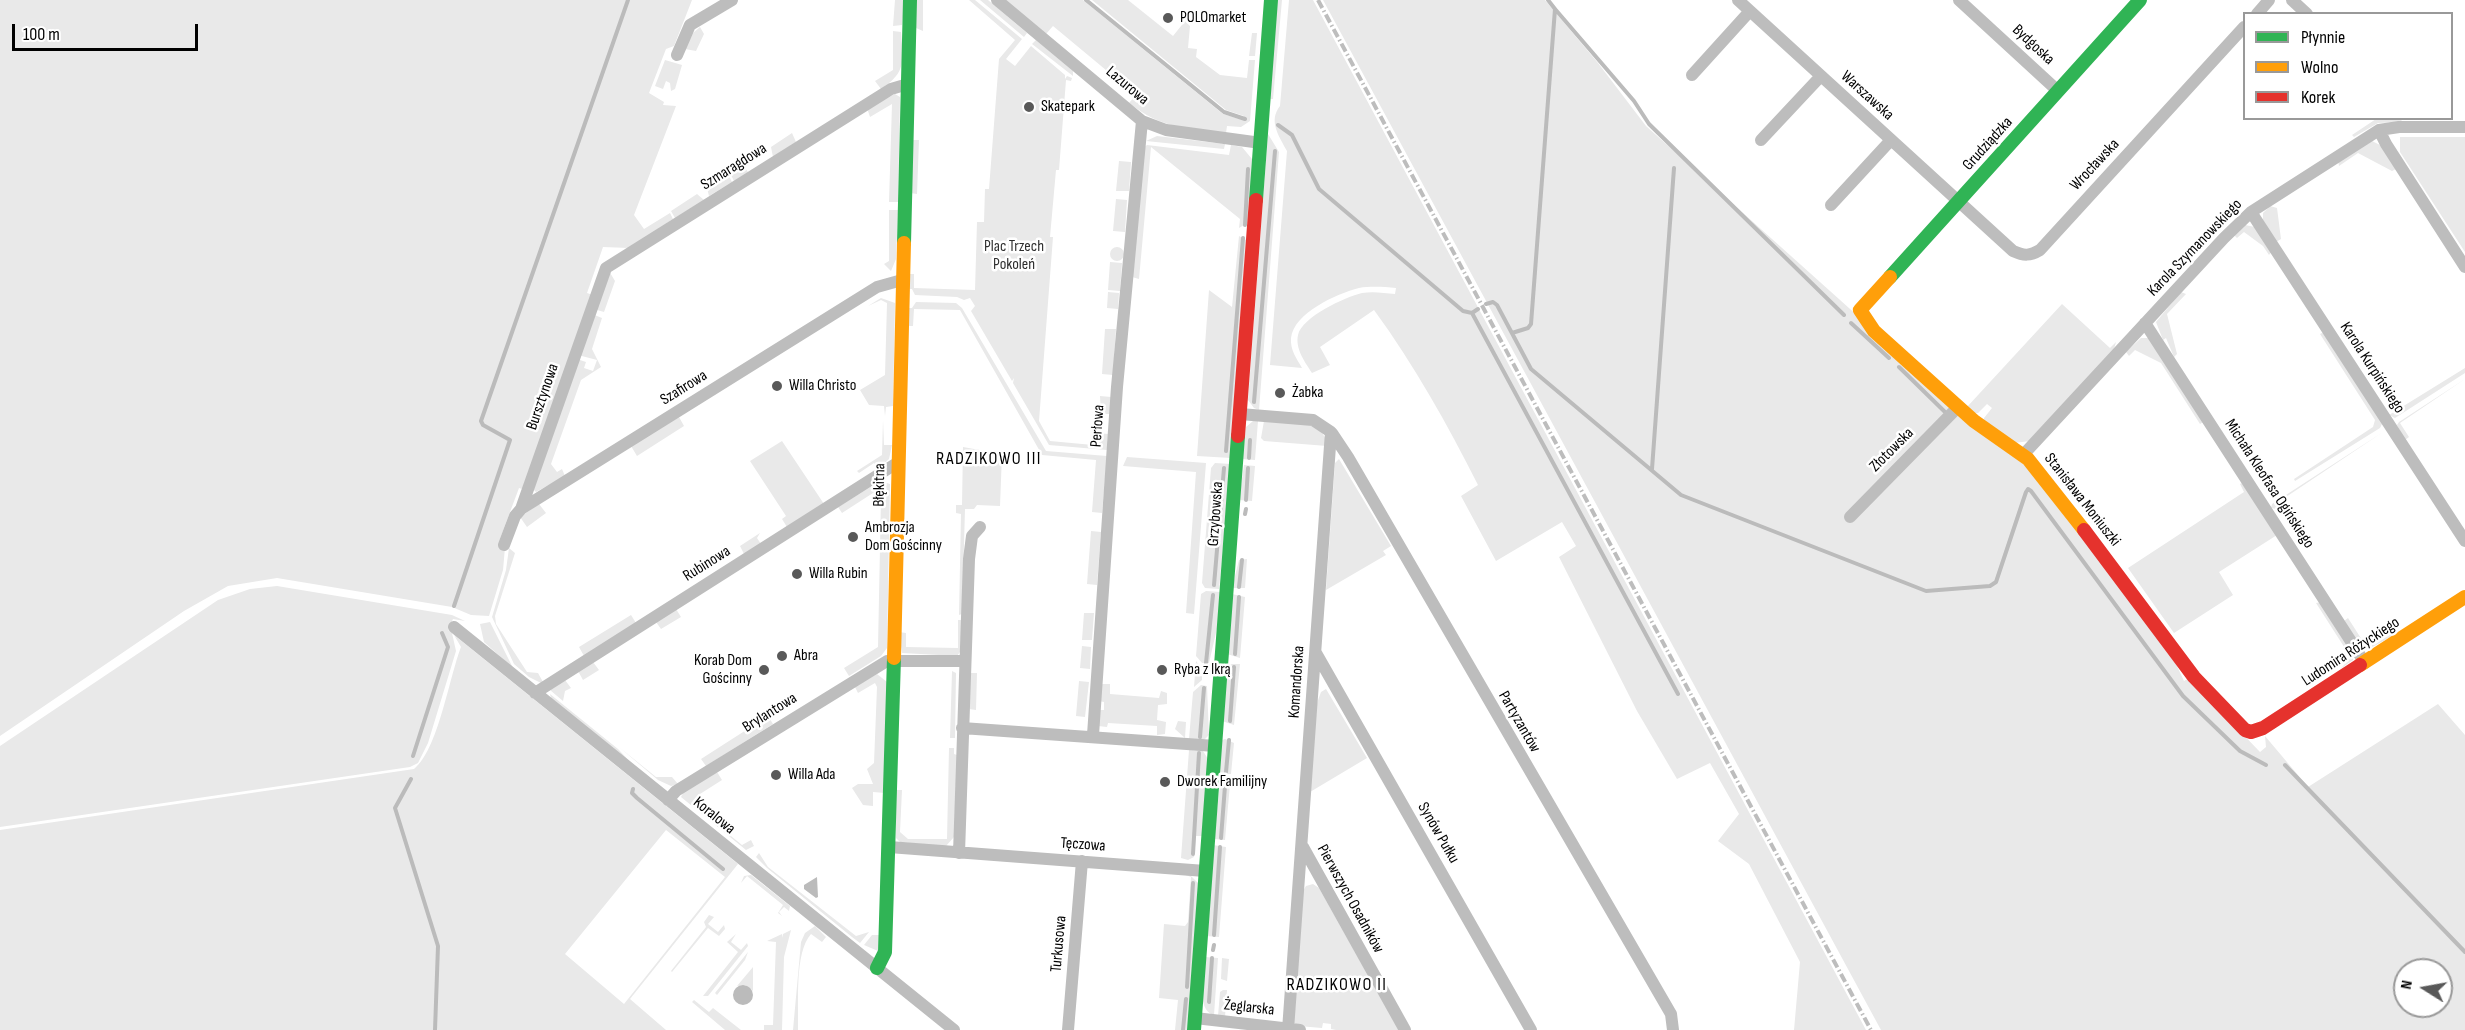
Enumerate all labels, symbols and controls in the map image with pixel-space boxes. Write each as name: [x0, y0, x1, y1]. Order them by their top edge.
place label: POLOmarket: [1180, 8, 1246, 28]
marker: POLOmarket: [1161, 11, 1175, 25]
scale bar: [15, 12, 201, 50]
legend: [2243, 12, 2453, 120]
street label: Bydgoska: [2008, 21, 2058, 69]
text: 100 m: [23, 24, 60, 45]
text: Płynnie: [2301, 27, 2345, 48]
text: Wolno: [2301, 57, 2338, 78]
street label: Lazurowa: [1102, 62, 1152, 110]
street label: Warszawska: [1836, 67, 1898, 125]
text: Korek: [2301, 87, 2335, 108]
place label: Skatepark: [1041, 97, 1095, 117]
marker: Skatepark: [1022, 100, 1036, 114]
street label: Grudziądzka: [1959, 113, 2017, 175]
street label: Wrocławska: [2066, 135, 2124, 195]
street label: Szmaragdowa: [698, 139, 770, 195]
street label: Karola Szymanowskiego: [2144, 195, 2246, 301]
park label: Plac Trzech Pokoleń: [984, 237, 1044, 275]
street label: Karola Kurpińskiego: [2335, 319, 2409, 417]
street label: Bursztynowa: [523, 361, 563, 433]
street label: Szafirowa: [657, 366, 711, 410]
place label: Willa Christo: [789, 376, 856, 396]
marker: Willa Christo: [770, 379, 784, 393]
place label: Żabka: [1292, 383, 1324, 403]
marker: Żabka: [1273, 386, 1287, 400]
street label: Perłowa: [1087, 404, 1109, 448]
street label: Michała Kleofasa Ogińskiego: [2220, 416, 2318, 552]
street label: Złotowska: [1866, 424, 1918, 476]
district label: RADZIKOWO III: [936, 448, 1042, 470]
street label: Stanisława Moniuszki: [2040, 450, 2124, 550]
street label: Błękitna: [870, 463, 890, 507]
street label: Grzybowska: [1204, 481, 1228, 547]
place label: Ambrozja Dom Gościnny: [865, 518, 942, 556]
marker: Ambrozja Dom Gościnny: [846, 530, 860, 544]
street label: Rubinowa: [680, 542, 734, 586]
place label: Willa Rubin: [809, 564, 868, 584]
marker: Willa Rubin: [790, 567, 804, 581]
street label: Ludomira Różyckiego: [2299, 613, 2403, 691]
street label: Komandorska: [1285, 645, 1309, 719]
place label: Abra: [794, 646, 818, 666]
marker: Abra: [775, 649, 789, 663]
place label: Korab Dom Gościnny: [694, 651, 752, 689]
place label: Ryba z Ikrą: [1174, 660, 1231, 680]
marker: Korab Dom Gościnny: [757, 663, 771, 677]
marker: Ryba z Ikrą: [1155, 663, 1169, 677]
street label: Partyzantów: [1494, 688, 1544, 756]
street label: Brylantowa: [739, 689, 801, 737]
place label: Willa Ada: [788, 765, 836, 785]
marker: Willa Ada: [769, 768, 783, 782]
place label: Dworek Familijny: [1177, 772, 1267, 792]
marker: Dworek Familijny: [1158, 775, 1172, 789]
street label: Koralowa: [689, 793, 739, 839]
street label: Synów Pułku: [1413, 799, 1463, 867]
street label: Tęczowa: [1060, 834, 1106, 856]
street label: Pierwszych Osadników: [1312, 842, 1388, 956]
street label: Turkusowa: [1047, 915, 1071, 973]
north arrow: [2393, 958, 2453, 1018]
district label: RADZIKOWO II: [1287, 974, 1387, 996]
text: N: [2397, 979, 2417, 991]
street label: Żeglarska: [1223, 996, 1275, 1020]

